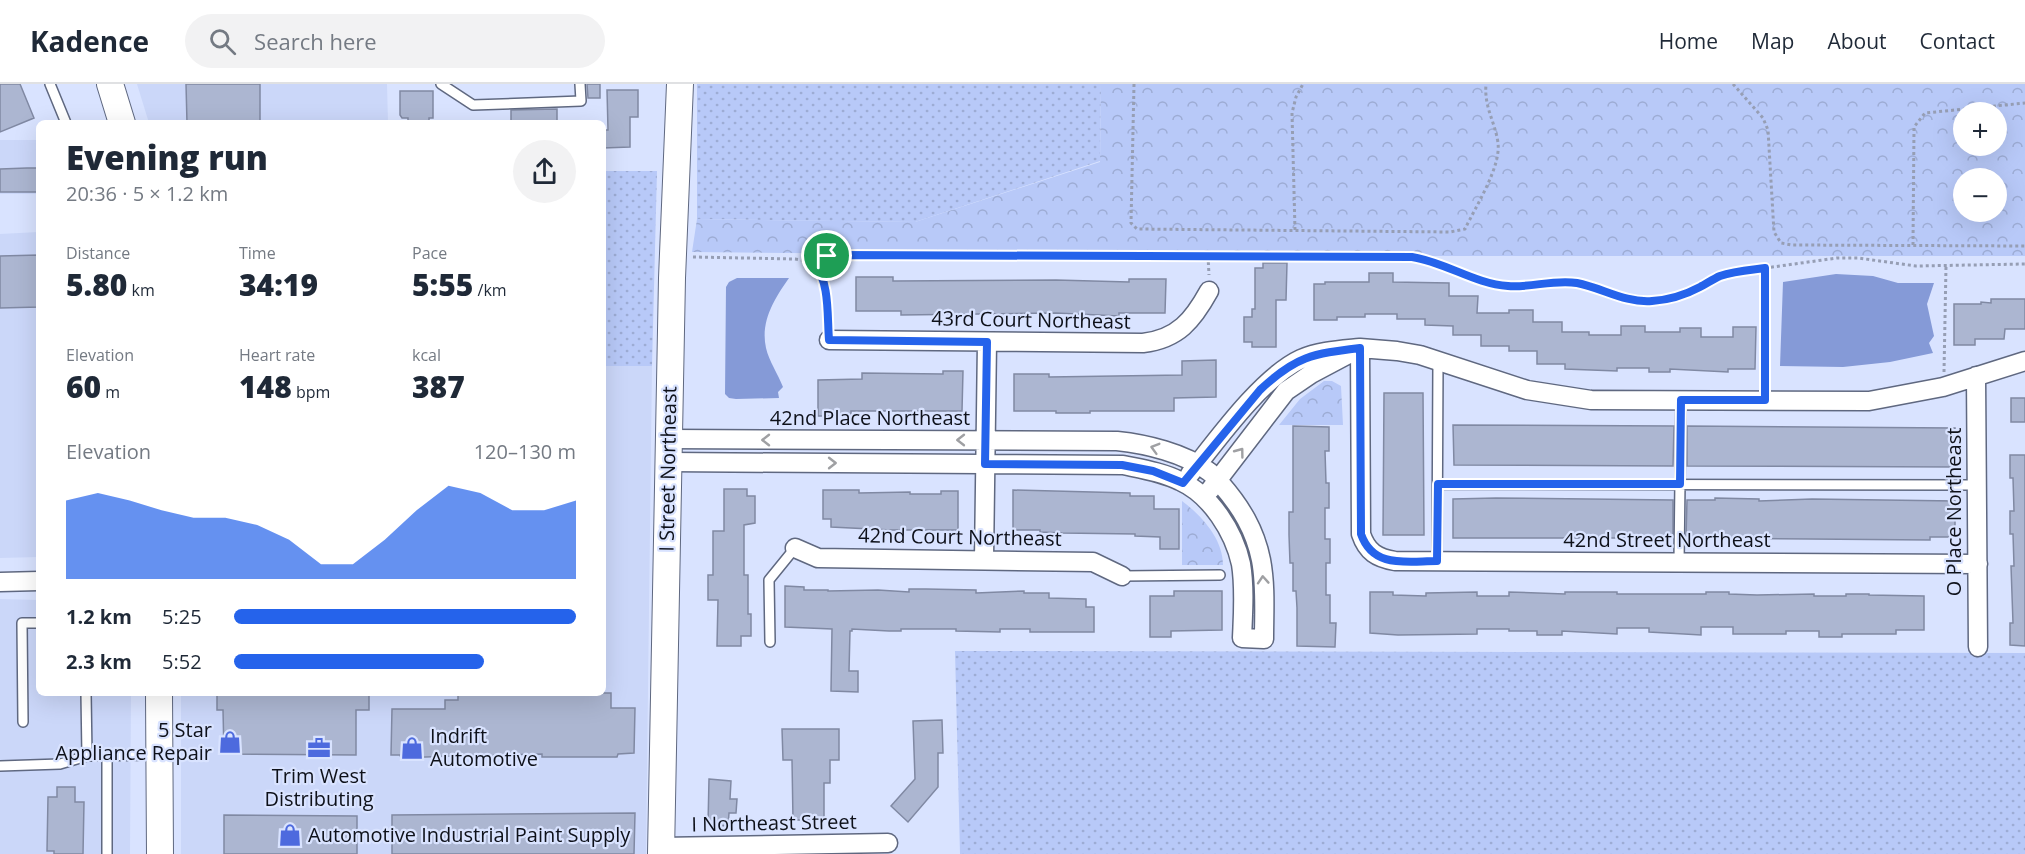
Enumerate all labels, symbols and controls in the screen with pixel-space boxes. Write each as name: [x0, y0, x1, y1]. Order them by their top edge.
search box: [185, 14, 605, 68]
text: Kadence: [30, 22, 149, 60]
icon: search: [206, 25, 239, 58]
text: Search here: [254, 26, 377, 56]
text: Home: [1659, 27, 1718, 55]
text: Map: [1751, 27, 1794, 55]
text: About: [1827, 27, 1887, 55]
text: Contact: [1920, 27, 1995, 55]
map controls: [1953, 102, 2007, 222]
button: +: [1953, 102, 2007, 156]
text: Evening run: [66, 135, 268, 180]
button: share: [513, 140, 576, 203]
button: −: [1953, 168, 2007, 222]
text: 20:36 · 5 × 1.2 km: [66, 180, 228, 207]
pin: [801, 230, 852, 281]
icon: arrive: [810, 239, 843, 272]
text: Distance: [66, 242, 130, 264]
text: Time: [239, 242, 276, 264]
text: Pace: [412, 242, 447, 264]
text: 5.80: [66, 264, 127, 305]
text: 34:19: [239, 264, 318, 305]
text: 5:55: [412, 264, 473, 305]
text: km: [127, 279, 155, 301]
text: /km: [473, 279, 507, 301]
street label: 43rd Court Northeast: [931, 304, 1131, 335]
text: Elevation: [66, 344, 134, 366]
text: Heart rate: [239, 344, 315, 366]
text: kcal: [412, 344, 441, 366]
text: 60: [66, 366, 101, 407]
text: 148: [239, 366, 292, 407]
text: 387: [412, 366, 465, 407]
text: m: [101, 381, 120, 403]
text: bpm: [292, 381, 330, 403]
street label: I Street Northeast: [653, 386, 682, 552]
street label: 42nd Place Northeast: [770, 404, 970, 431]
street label: O Place Northeast: [1940, 428, 1967, 596]
one-way arrow: [761, 434, 770, 446]
one-way arrow: [956, 434, 965, 446]
text: Elevation: [66, 438, 151, 465]
text: 120–130 m: [474, 438, 576, 465]
one-way arrow: [1150, 442, 1160, 455]
one-way arrow: [1232, 448, 1243, 459]
one-way arrow: [828, 457, 837, 469]
street label: 42nd Court Northeast: [858, 521, 1062, 552]
street label: 42nd Street Northeast: [1563, 526, 1771, 553]
one-way arrow: [1257, 576, 1270, 585]
text: 1.2 km: [66, 603, 132, 630]
text: 5:25: [162, 603, 202, 630]
text: 2.3 km: [66, 648, 132, 675]
text: 5:52: [162, 648, 202, 675]
place label: 5 Star Appliance Repair: [55, 716, 212, 766]
place label: Indrift Automotive: [430, 722, 538, 772]
shop icon: 5 Star Appliance Repair: [217, 729, 243, 755]
office icon: Trim West Distributing: [306, 735, 332, 761]
shop icon: Indrift Automotive: [399, 735, 425, 761]
place label: Trim West Distributing: [264, 762, 374, 812]
street label: I Northeast Street: [691, 808, 857, 837]
place label: Automotive Industrial Paint Supply: [308, 821, 631, 848]
shop icon: Automotive Industrial Paint Supply: [277, 822, 303, 848]

